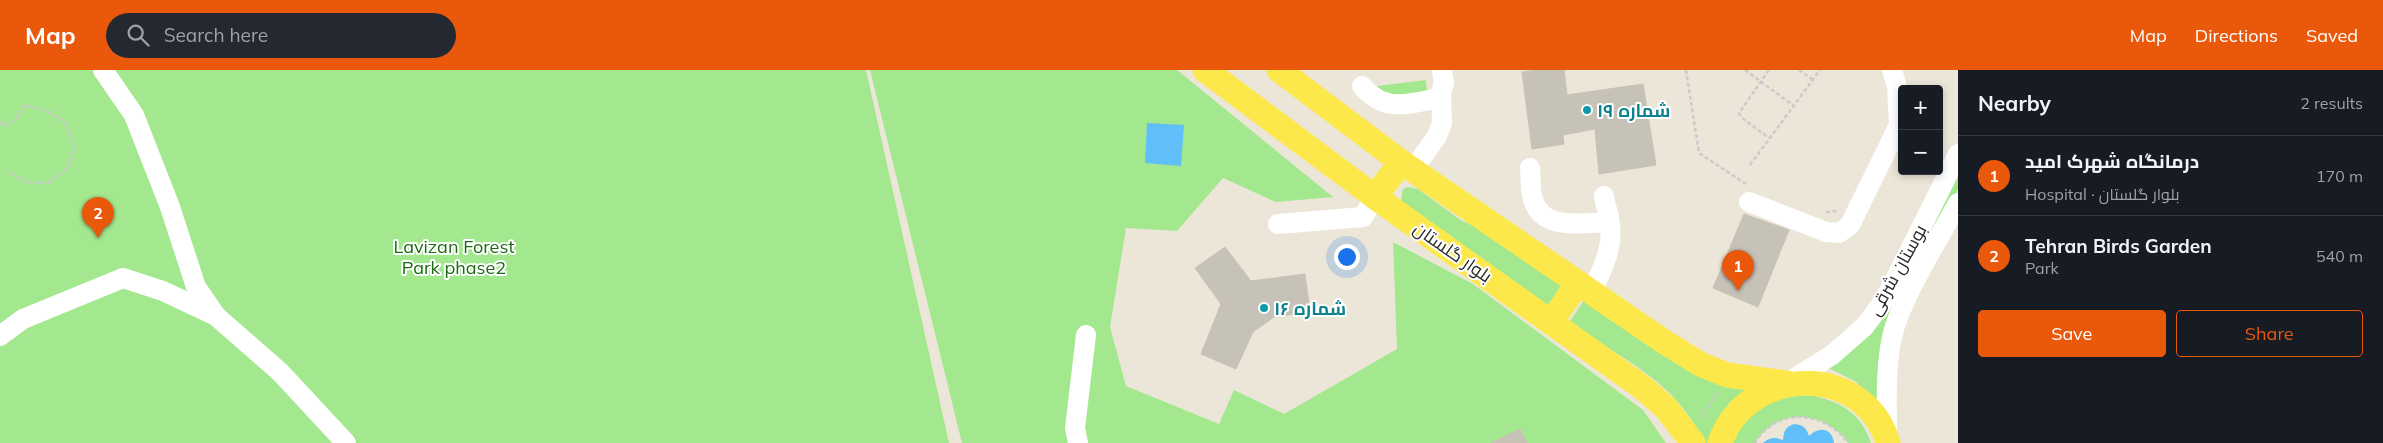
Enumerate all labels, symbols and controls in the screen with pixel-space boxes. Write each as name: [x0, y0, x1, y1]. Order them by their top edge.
search box: [106, 13, 456, 58]
text: Map: [25, 20, 76, 50]
icon: search: [124, 21, 152, 49]
text: Search here: [164, 23, 268, 47]
text: Map: [2130, 24, 2167, 47]
text: Directions: [2195, 24, 2278, 47]
text: Saved: [2306, 24, 2358, 47]
map controls: [1898, 85, 1943, 175]
button: +: [1898, 85, 1943, 130]
text: Nearby: [1978, 90, 2051, 116]
text: 2 results: [2300, 93, 2363, 113]
place label: شماره ۱۹: [1597, 99, 1670, 122]
marker: شماره ۱۹: [1581, 104, 1593, 116]
button: −: [1898, 130, 1943, 175]
text: درمانگاه شهرک امید: [2025, 149, 2199, 173]
text: 1: [1989, 166, 1999, 186]
text: 170 m: [2316, 166, 2363, 186]
text: Hospital · بلوار گلستان: [2025, 184, 2179, 204]
pin: 2: [82, 197, 114, 238]
street label: بلوار گلستان: [1409, 217, 1497, 287]
street label: بوستان شرقی: [1863, 220, 1931, 320]
text: Tehran Birds Garden: [2025, 234, 2212, 258]
park label: Lavizan Forest Park phase2: [393, 235, 515, 279]
your location: [1334, 244, 1360, 270]
text: 2: [1989, 246, 1999, 266]
text: 540 m: [2316, 246, 2363, 266]
pin: 1: [1722, 250, 1754, 291]
text: Park: [2025, 258, 2059, 278]
place label: شماره ۱۶: [1274, 297, 1346, 320]
marker: شماره ۱۶: [1258, 302, 1270, 314]
button: Save: [1978, 310, 2166, 357]
button: Share: [2176, 310, 2363, 357]

